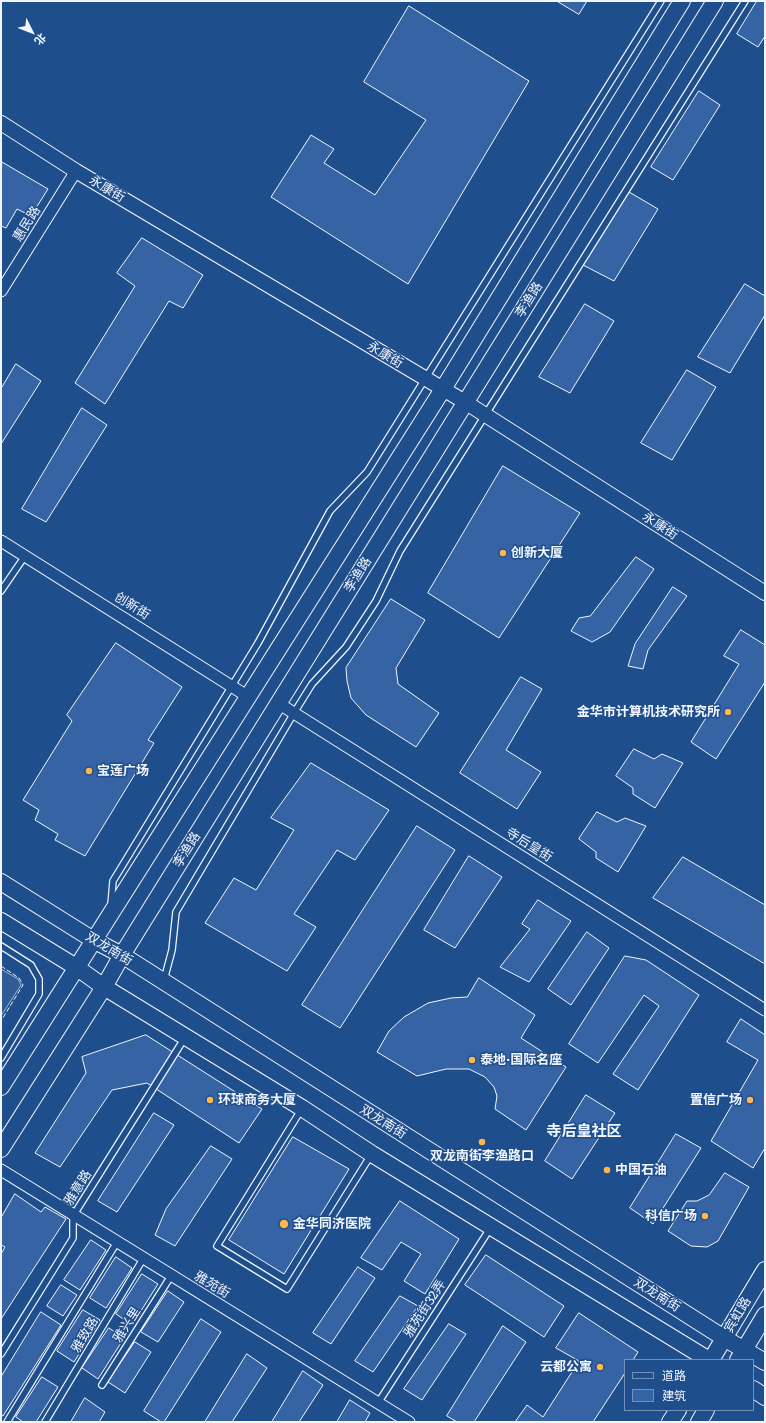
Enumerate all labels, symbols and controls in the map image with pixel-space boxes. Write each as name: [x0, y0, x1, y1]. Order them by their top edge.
north arrow: [12, 12, 52, 52]
text: 北: [31, 31, 51, 49]
street label: 永康街: [86, 172, 128, 206]
street label: 惠民路: [10, 203, 44, 245]
street label: 李渔路: [512, 279, 546, 321]
street label: 永康街: [364, 338, 406, 372]
street label: 永康街: [639, 509, 681, 543]
place label: 创新大厦: [511, 545, 563, 561]
marker: 创新大厦: [498, 548, 508, 558]
street label: 李渔路: [341, 554, 375, 596]
street label: 创新街: [111, 589, 153, 623]
place label: 金华市计算机技术研究所: [577, 704, 720, 720]
marker: 金华市计算机技术研究所: [723, 707, 733, 717]
place label: 宝莲广场: [97, 763, 149, 779]
marker: 宝莲广场: [84, 766, 94, 776]
street label: 寺后皇街: [503, 825, 555, 865]
street label: 李渔路: [170, 829, 204, 871]
street label: 双龙南街: [83, 929, 135, 969]
place label: 泰地·国际名座: [480, 1052, 562, 1068]
marker: 泰地·国际名座: [467, 1055, 477, 1065]
place label: 环球商务大厦: [218, 1092, 296, 1108]
place label: 置信广场: [690, 1092, 742, 1108]
marker: 环球商务大厦: [205, 1095, 215, 1105]
marker: 置信广场: [745, 1095, 755, 1105]
street label: 双龙南街: [357, 1102, 409, 1142]
district label: 寺后皇社区: [547, 1123, 621, 1141]
marker: 双龙南街李渔路口: [477, 1137, 487, 1147]
place label: 双龙南街李渔路口: [430, 1148, 534, 1164]
place label: 中国石油: [615, 1162, 667, 1178]
marker: 中国石油: [602, 1165, 612, 1175]
street label: 雅意路: [61, 1167, 95, 1209]
place label: 科信广场: [645, 1208, 697, 1224]
marker: 科信广场: [700, 1211, 710, 1221]
place label: 金华同济医院: [293, 1216, 371, 1232]
marker: 金华同济医院: [278, 1218, 290, 1230]
street label: 雅苑街: [191, 1268, 233, 1302]
street label: 双龙南街: [631, 1275, 683, 1315]
street label: 雅苑街32弄: [401, 1277, 449, 1341]
street label: 宾虹路: [721, 1294, 755, 1336]
street label: 雅兴里: [110, 1304, 144, 1346]
street label: 雅致路: [68, 1314, 102, 1356]
place label: 云都公寓: [540, 1359, 592, 1375]
legend: [624, 1359, 754, 1411]
marker: 云都公寓: [595, 1362, 605, 1372]
text: 道路: [662, 1366, 686, 1384]
text: 建筑: [662, 1386, 686, 1404]

